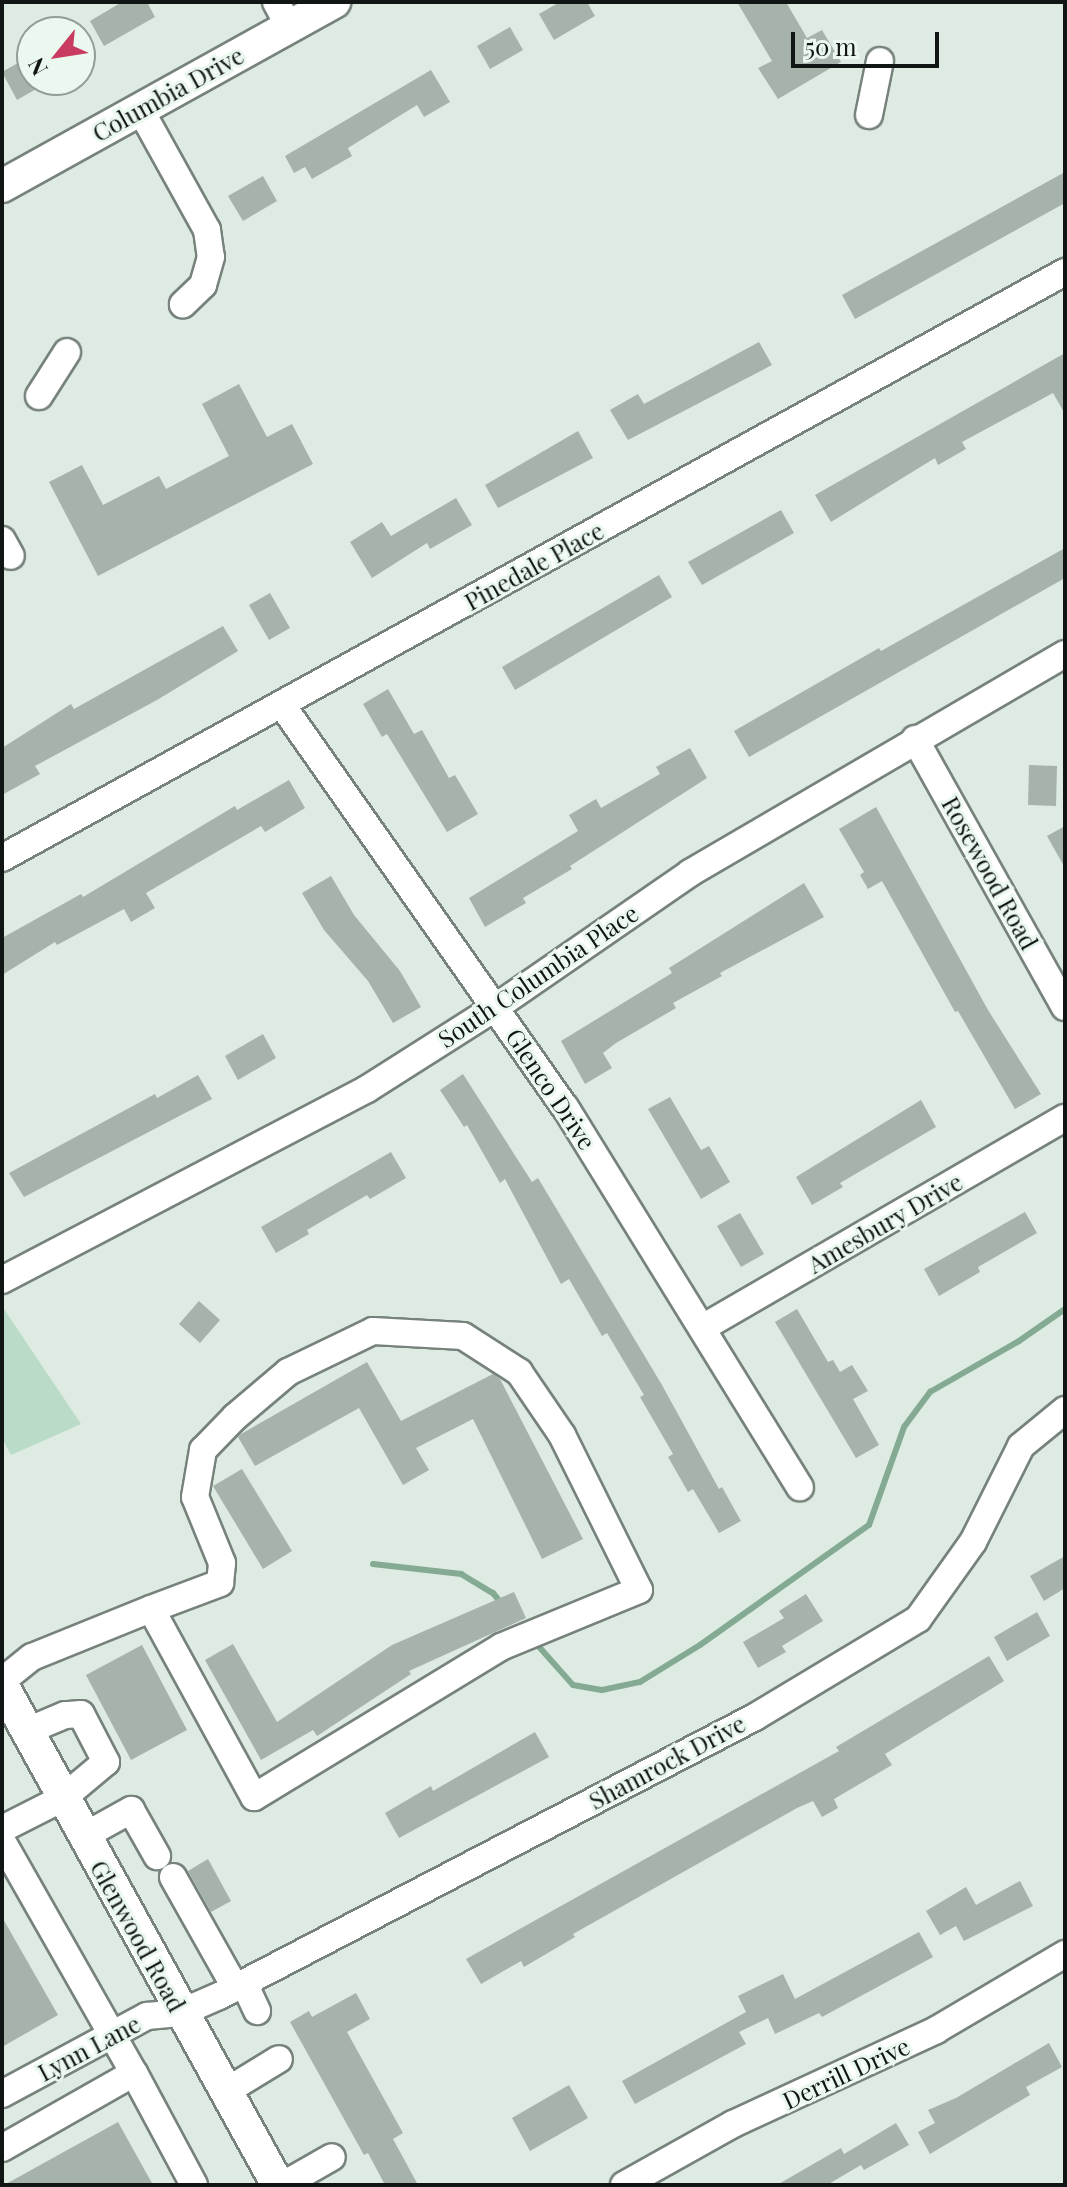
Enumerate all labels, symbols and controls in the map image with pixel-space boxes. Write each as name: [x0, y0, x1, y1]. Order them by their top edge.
north arrow: [16, 16, 96, 96]
scale bar: [795, 16, 943, 66]
text: 50 m: [805, 30, 857, 62]
street label: Columbia Drive: [87, 41, 249, 147]
text: N: [20, 53, 54, 81]
street label: Pinedale Place: [459, 516, 609, 616]
street label: Rosewood Road: [936, 791, 1044, 955]
street label: South Columbia Place: [432, 898, 644, 1054]
street label: Glenco Drive: [500, 1023, 602, 1155]
street label: Amesbury Drive: [802, 1167, 968, 1279]
street label: Shamrock Drive: [584, 1709, 750, 1815]
street label: Glenwood Road: [85, 1855, 191, 2017]
street label: Lynn Lane: [33, 2009, 145, 2087]
street label: Derrill Drive: [778, 2031, 914, 2115]

